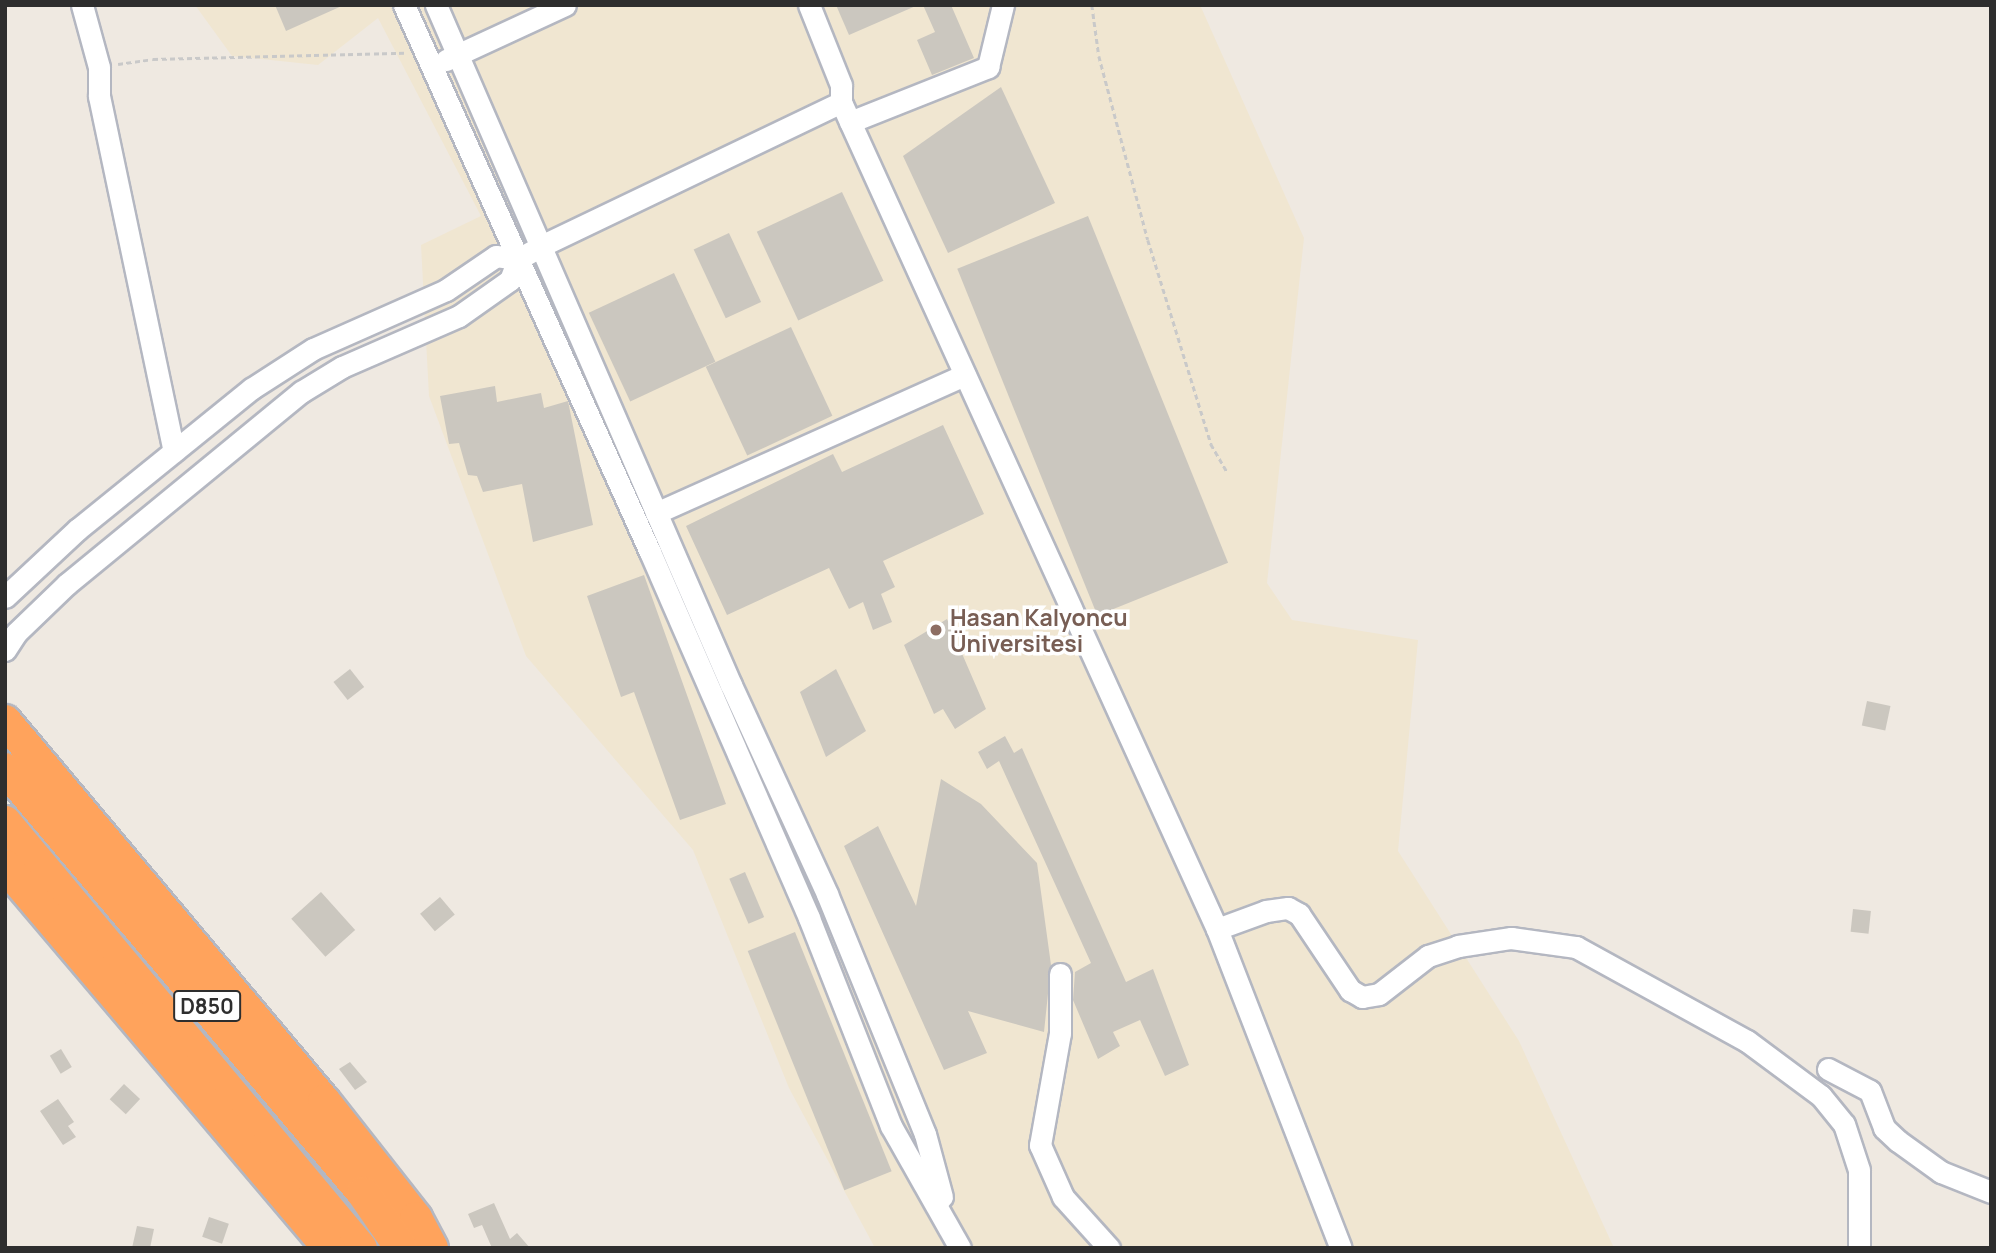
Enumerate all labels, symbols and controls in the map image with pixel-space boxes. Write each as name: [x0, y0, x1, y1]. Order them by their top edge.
place label: Hasan Kalyoncu Üniversitesi: [950, 603, 1128, 657]
marker: Hasan Kalyoncu Üniversitesi: [928, 622, 944, 638]
road number: D850: [172, 988, 242, 1024]

